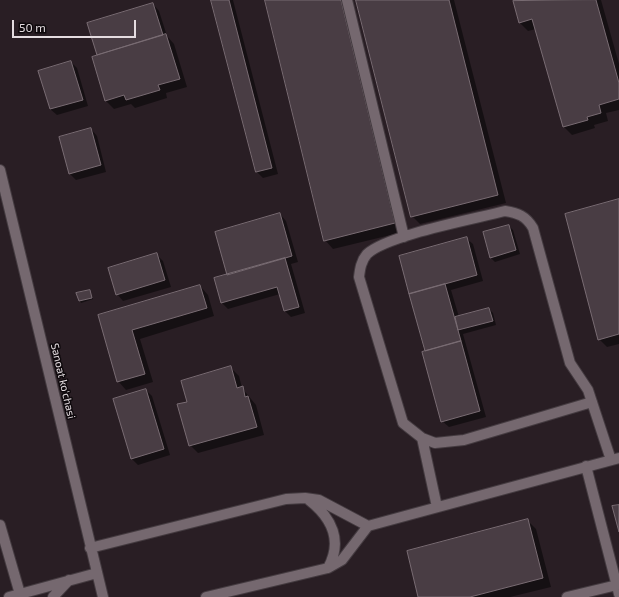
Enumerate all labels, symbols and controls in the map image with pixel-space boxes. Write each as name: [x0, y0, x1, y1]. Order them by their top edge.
scale bar: [14, 12, 138, 38]
text: 50 m: [19, 20, 46, 34]
street label: Sanoat ko'chasi: [48, 342, 78, 420]

